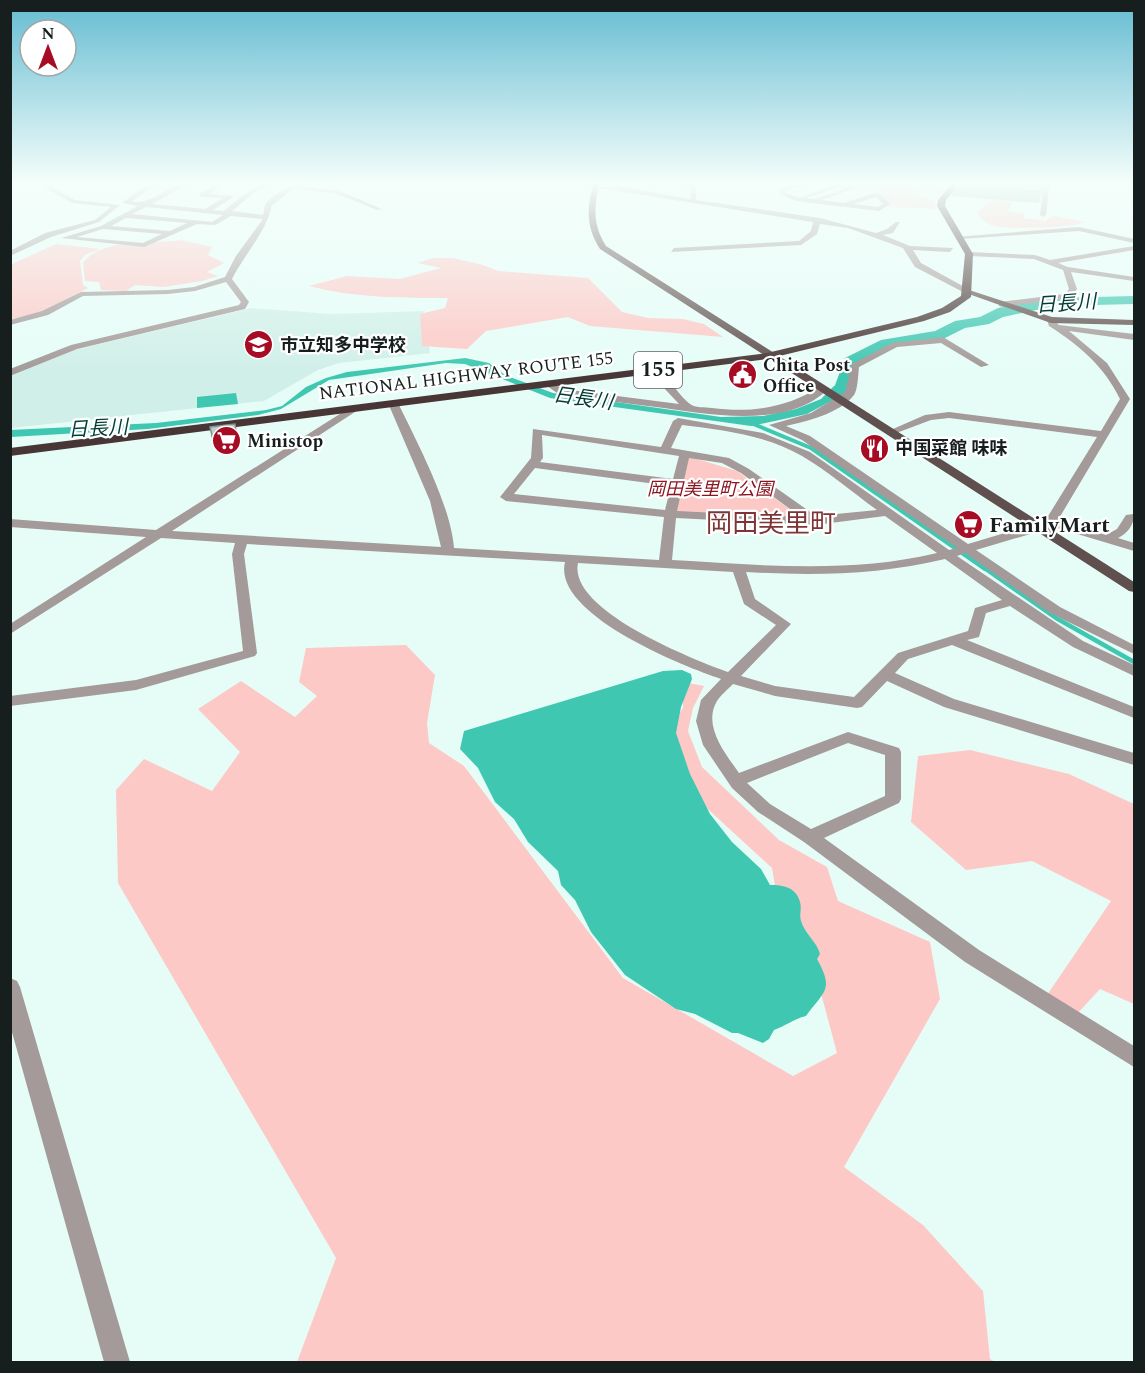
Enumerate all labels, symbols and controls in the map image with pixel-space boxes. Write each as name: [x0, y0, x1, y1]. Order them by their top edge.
north arrow: [18, 18, 78, 78]
text: N: [41, 22, 55, 46]
water label: 日長川: [1035, 287, 1099, 321]
school or university icon: 市立知多中学校: [243, 329, 275, 361]
place label: 市立知多中学校: [280, 332, 406, 359]
street label: NATIONAL HIGHWAY ROUTE 155: [317, 345, 615, 407]
road number: 155: [634, 352, 682, 388]
place label: Chita Post Office: [763, 352, 850, 400]
public building icon: Chita Post Office: [726, 359, 758, 391]
water label: 日長川: [551, 380, 617, 418]
water label: 日長川: [67, 412, 131, 446]
supermarket icon: Ministop: [210, 425, 242, 457]
place label: Ministop: [247, 428, 323, 455]
restaurant icon: 中国菜館 味味: [858, 432, 890, 464]
place label: 中国菜館 味味: [895, 435, 1008, 462]
park label: 岡田美里町公園: [647, 476, 776, 503]
district label: 岡田美里町: [706, 504, 836, 544]
supermarket icon: FamilyMart: [952, 509, 984, 541]
place label: FamilyMart: [989, 509, 1110, 542]

